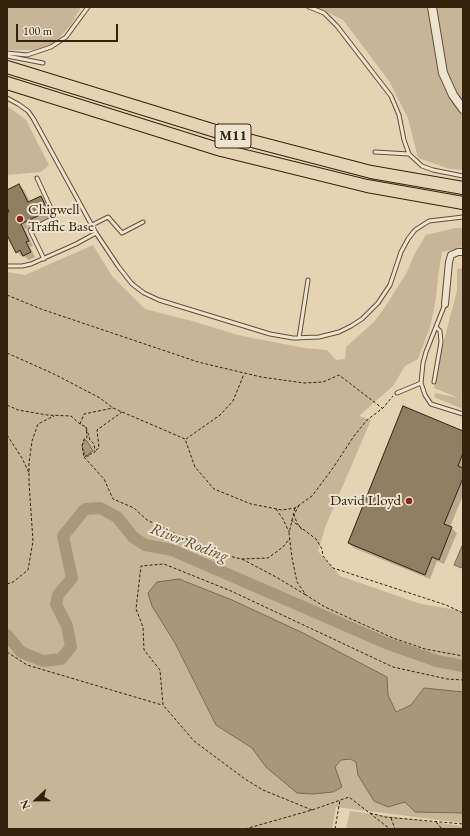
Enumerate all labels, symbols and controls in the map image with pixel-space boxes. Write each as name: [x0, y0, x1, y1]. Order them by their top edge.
scale bar: [18, 16, 120, 42]
text: 100 m: [23, 23, 52, 39]
road number: M11: [215, 124, 251, 148]
place label: Chigwell Traffic Base: [28, 201, 94, 236]
marker: Chigwell Traffic Base: [15, 214, 25, 224]
place label: David Lloyd: [330, 492, 401, 510]
marker: David Lloyd: [404, 496, 414, 506]
water label: River Roding: [147, 519, 231, 567]
north arrow: [16, 780, 56, 820]
text: N: [17, 798, 33, 811]

